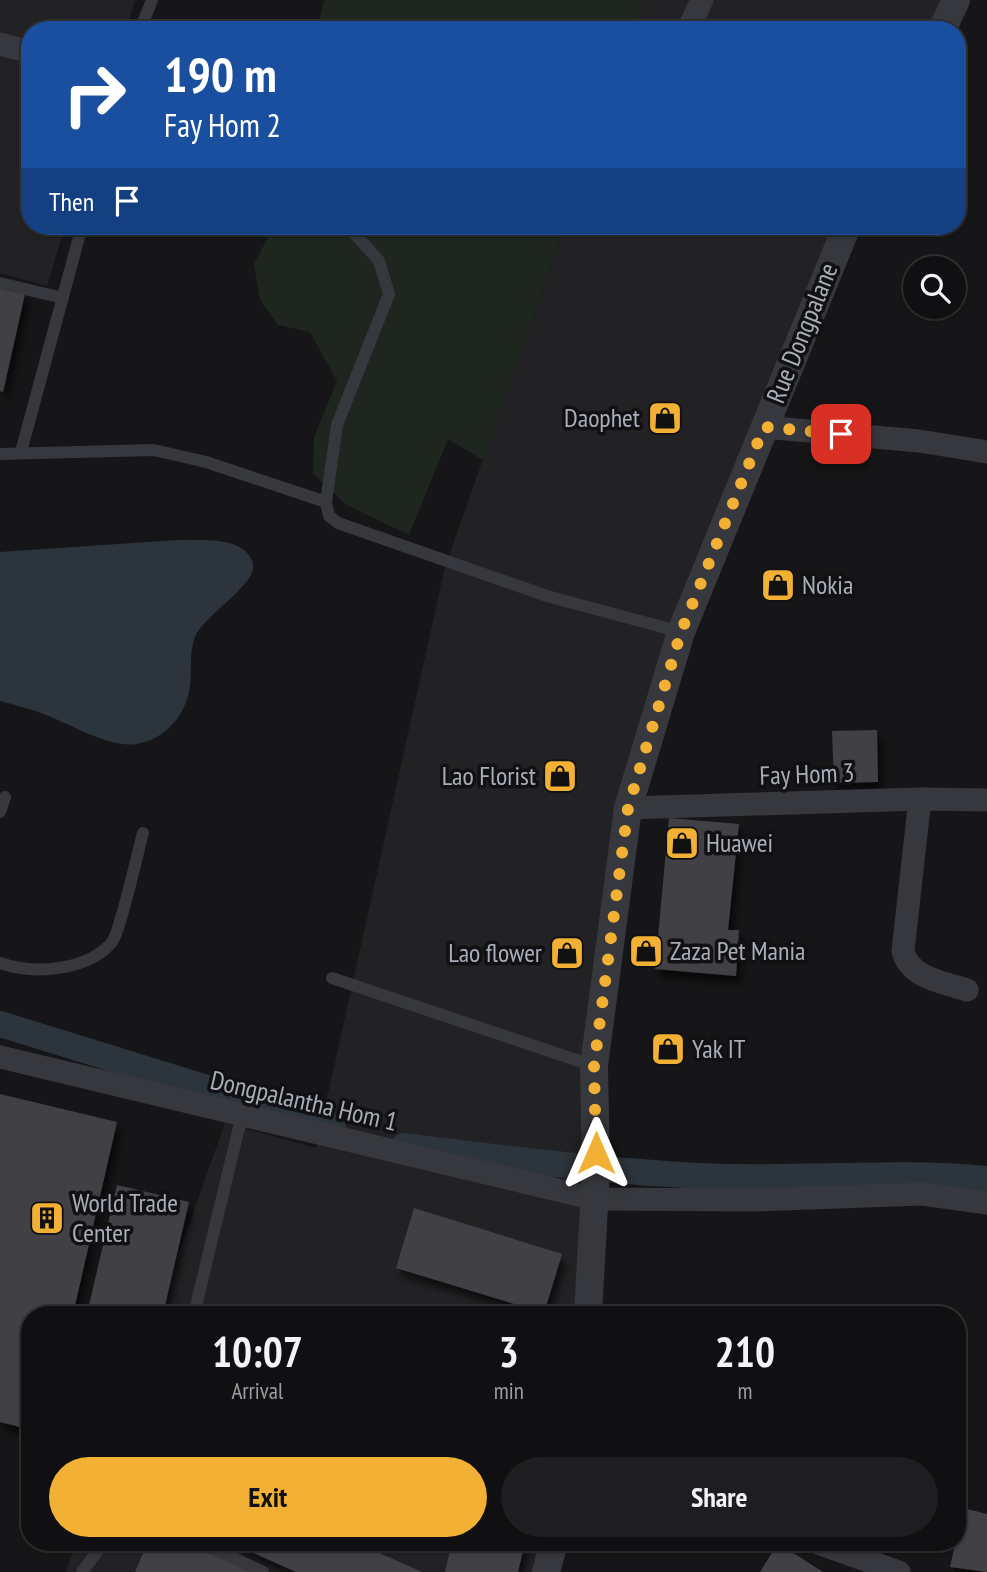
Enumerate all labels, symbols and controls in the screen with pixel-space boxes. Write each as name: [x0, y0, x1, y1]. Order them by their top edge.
text: 190 m: [164, 42, 277, 106]
icon: right: [49, 49, 140, 140]
text: Fay Hom 2: [164, 104, 281, 146]
icon: arrive: [108, 182, 146, 220]
text: Then: [49, 185, 94, 218]
map controls: [903, 256, 966, 319]
button: search: [903, 256, 966, 319]
street label: Rue Dongpalane: [759, 258, 845, 408]
shop icon: Daophet: [646, 399, 684, 437]
place label: Daophet: [564, 401, 640, 434]
pin: [811, 404, 871, 464]
icon: arrive: [822, 415, 860, 453]
shop icon: Nokia: [759, 566, 797, 604]
place label: Nokia: [802, 568, 853, 601]
street label: Fay Hom 3: [759, 755, 855, 792]
shop icon: Lao Florist: [541, 757, 579, 795]
place label: Lao Florist: [442, 759, 536, 792]
shop icon: Huawei: [663, 824, 701, 862]
place label: Huawei: [706, 826, 773, 859]
shop icon: Zaza Pet Mania: [627, 932, 665, 970]
shop icon: Lao flower: [548, 934, 586, 972]
place label: Zaza Pet Mania: [670, 934, 805, 967]
place label: Lao flower: [448, 936, 542, 969]
shop icon: Yak IT: [649, 1030, 687, 1068]
place label: Yak IT: [692, 1032, 746, 1065]
street label: Dongpalantha Hom 1: [207, 1063, 401, 1138]
position arrow: [559, 1116, 633, 1190]
place label: World Trade Center: [72, 1186, 178, 1249]
building icon: World Trade Center: [28, 1199, 66, 1237]
text: 10:07: [212, 1324, 303, 1379]
text: 3: [499, 1324, 519, 1379]
text: 210: [715, 1324, 775, 1379]
text: Arrival: [231, 1376, 283, 1405]
text: min: [494, 1376, 524, 1405]
text: m: [737, 1376, 752, 1405]
button: Exit: [49, 1457, 487, 1537]
button: Share: [501, 1457, 938, 1537]

